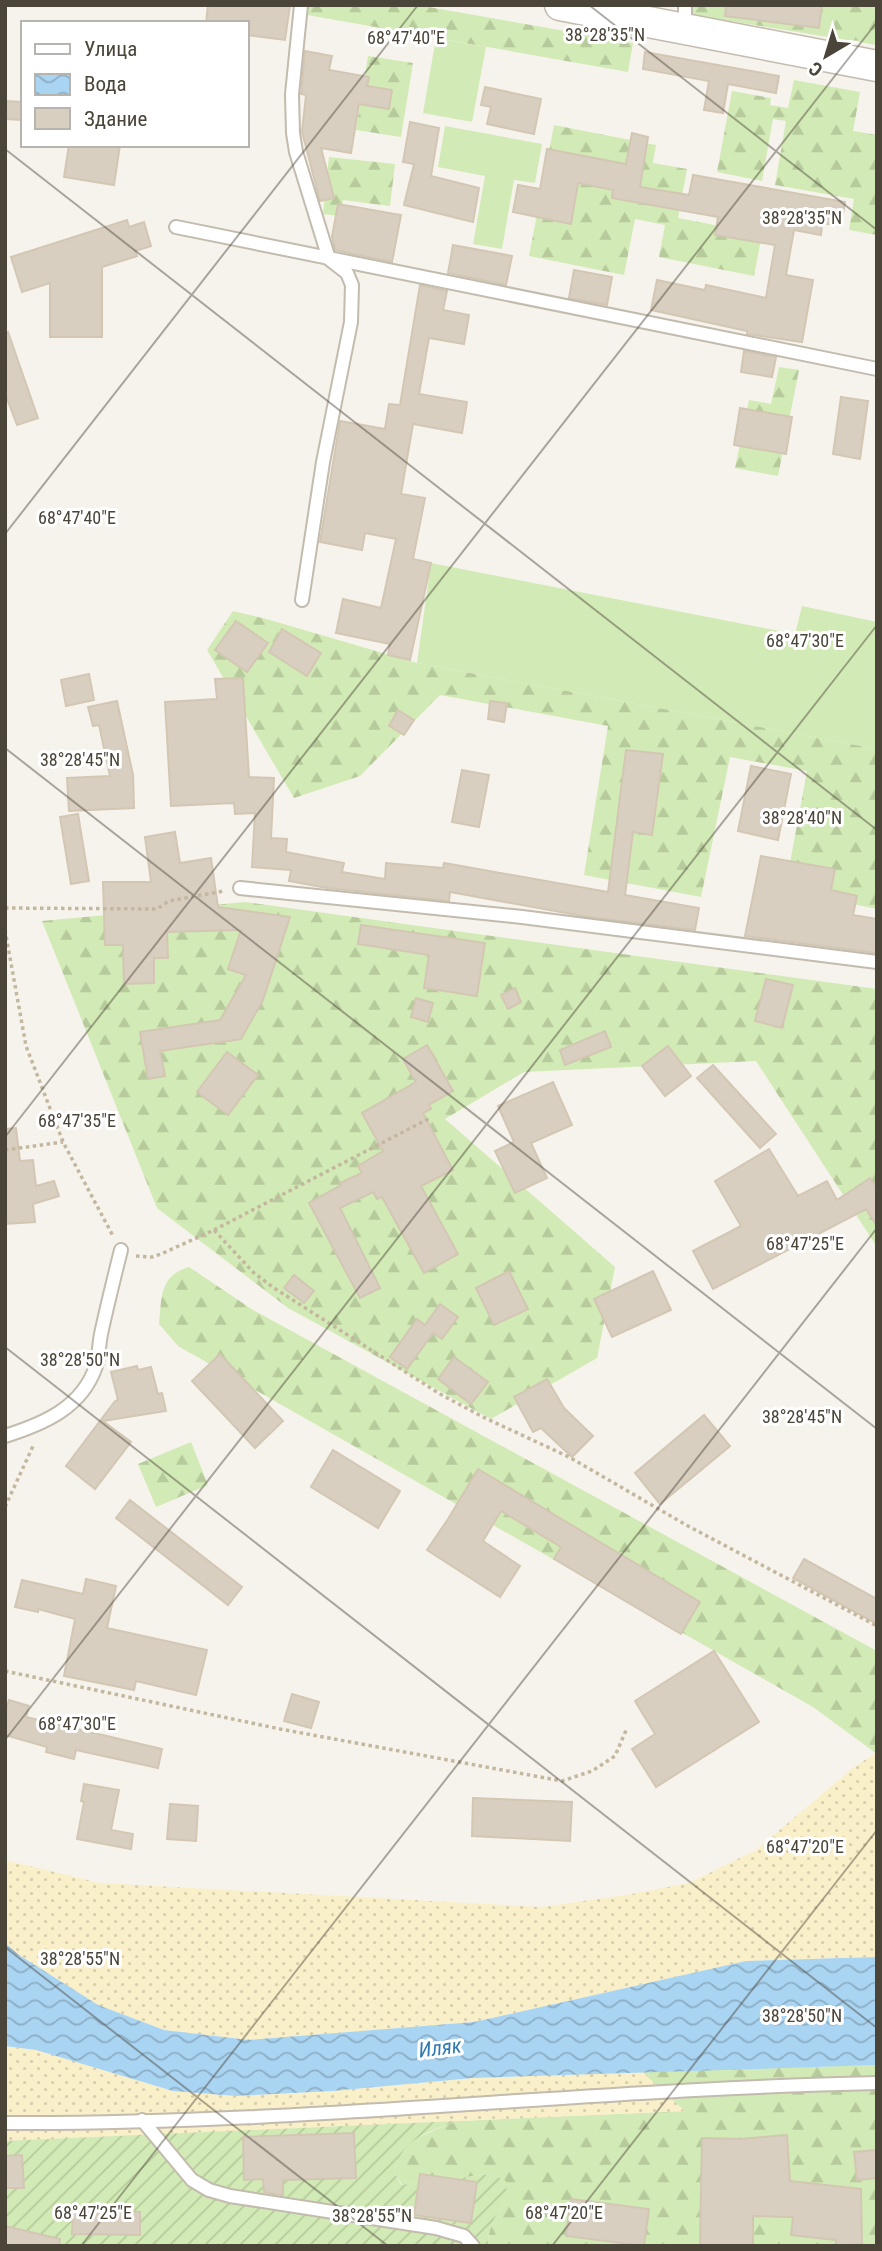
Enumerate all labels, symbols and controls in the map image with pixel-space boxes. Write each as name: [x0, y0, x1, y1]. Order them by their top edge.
legend: [21, 21, 248, 147]
north arrow: [791, 21, 861, 91]
text: 38°28'35"N: [565, 24, 645, 45]
text: 68°47'40"E: [367, 27, 445, 48]
text: Улица: [84, 37, 137, 61]
text: С: [804, 57, 827, 81]
text: Вода: [84, 72, 127, 96]
text: Здание: [84, 107, 148, 131]
text: 38°28'35"N: [762, 207, 842, 228]
text: 68°47'40"E: [38, 507, 116, 528]
text: 68°47'30"E: [766, 630, 844, 651]
text: 38°28'45"N: [40, 749, 120, 770]
text: 38°28'40"N: [762, 807, 842, 828]
text: 68°47'35"E: [38, 1110, 116, 1131]
text: 68°47'25"E: [766, 1233, 844, 1254]
text: 38°28'50"N: [40, 1349, 120, 1370]
text: 38°28'45"N: [762, 1406, 842, 1427]
text: 68°47'30"E: [38, 1713, 116, 1734]
text: 68°47'20"E: [766, 1836, 844, 1857]
text: 38°28'55"N: [40, 1948, 120, 1969]
text: 38°28'50"N: [762, 2005, 842, 2026]
water label: Иляк: [417, 2033, 464, 2063]
text: 68°47'25"E: [54, 2202, 132, 2223]
text: 68°47'20"E: [525, 2202, 603, 2223]
text: 38°28'55"N: [332, 2205, 412, 2226]

